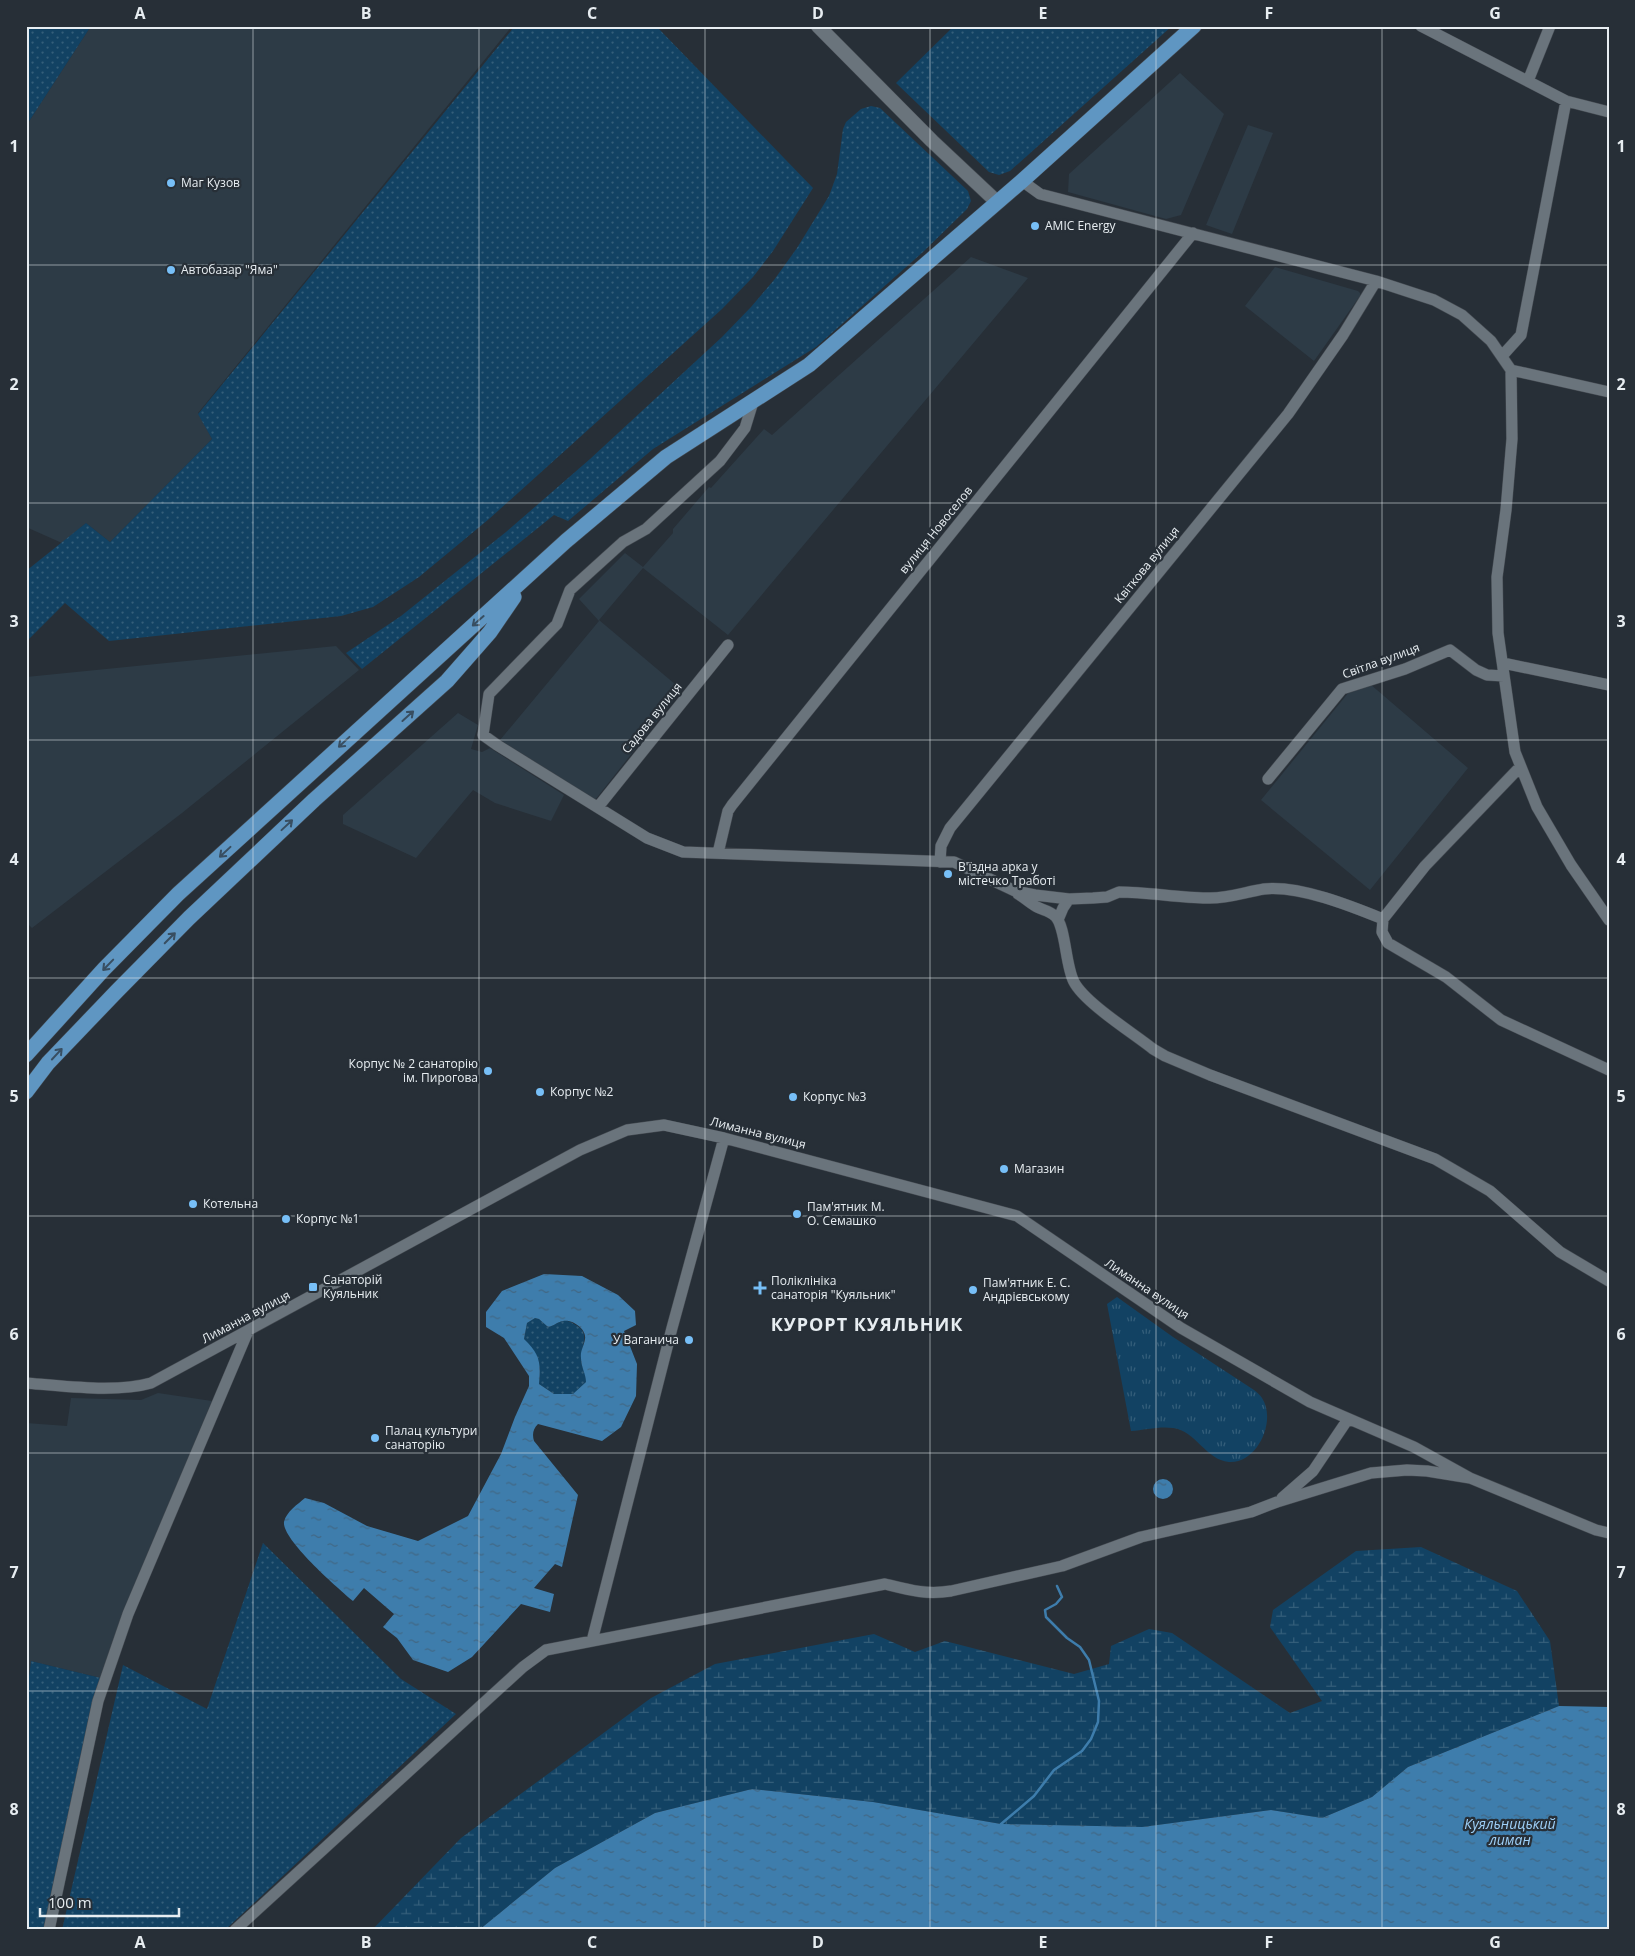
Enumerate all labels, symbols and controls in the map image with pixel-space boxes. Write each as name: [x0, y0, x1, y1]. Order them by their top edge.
text: A: [134, 2, 146, 24]
text: B: [361, 2, 371, 24]
text: C: [587, 2, 597, 24]
text: D: [812, 2, 824, 24]
text: E: [1039, 2, 1048, 24]
text: F: [1265, 2, 1273, 24]
text: G: [1489, 2, 1501, 24]
text: 1: [9, 135, 19, 157]
text: 1: [1616, 135, 1626, 157]
place label: Маг Кузов: [181, 174, 240, 191]
marker: Маг Кузов: [165, 177, 177, 189]
place label: AMIC Energy: [1045, 217, 1117, 234]
marker: AMIC Energy: [1029, 220, 1041, 232]
place label: Автобазар "Яма": [181, 261, 278, 278]
marker: Автобазар "Яма": [165, 264, 177, 276]
text: 2: [9, 373, 19, 395]
text: 2: [1616, 373, 1626, 395]
street label: вулиця Новоселов: [895, 482, 976, 577]
street label: Квіткова вулиця: [1110, 523, 1183, 607]
text: 3: [9, 610, 19, 632]
text: 3: [1616, 610, 1626, 632]
one-way arrow: [471, 615, 484, 627]
street label: Світла вулиця: [1340, 639, 1422, 682]
street label: Садова вулиця: [618, 679, 685, 757]
one-way arrow: [401, 711, 414, 722]
one-way arrow: [338, 736, 351, 748]
one-way arrow: [281, 819, 294, 831]
one-way arrow: [218, 846, 231, 858]
text: 4: [9, 848, 19, 870]
text: 4: [1616, 848, 1626, 870]
place label: В'їздна арка у містечко Тработі: [958, 858, 1055, 889]
marker: В'їздна арка у містечко Тработі: [942, 868, 954, 880]
one-way arrow: [163, 932, 175, 944]
one-way arrow: [102, 959, 114, 971]
one-way arrow: [51, 1048, 63, 1061]
place label: Корпус № 2 санаторію ім. Пирогова: [349, 1055, 478, 1086]
marker: Корпус № 2 санаторію ім. Пирогова: [482, 1065, 494, 1077]
place label: Корпус №2: [550, 1083, 613, 1100]
text: 5: [9, 1085, 19, 1107]
text: 5: [1616, 1085, 1626, 1107]
marker: Корпус №2: [534, 1086, 546, 1098]
place label: Корпус №3: [803, 1088, 866, 1105]
marker: Корпус №3: [787, 1091, 799, 1103]
street label: Лиманна вулиця: [708, 1112, 808, 1153]
place label: Магазин: [1014, 1160, 1064, 1177]
marker: Магазин: [998, 1163, 1010, 1175]
place label: Котельна: [203, 1195, 258, 1212]
marker: Котельна: [187, 1198, 199, 1210]
place label: Пам'ятник М. О. Семашко: [807, 1198, 885, 1229]
marker: Пам'ятник М. О. Семашко: [791, 1208, 803, 1220]
place label: Корпус №1: [296, 1210, 359, 1227]
marker: Корпус №1: [280, 1213, 292, 1225]
street label: Лиманна вулиця: [1102, 1254, 1193, 1323]
place label: Санаторій Куяльник: [323, 1271, 382, 1302]
place label: Поліклініка санаторія "Куяльник": [771, 1272, 896, 1303]
place label: Пам'ятник Е. С. Андрієвському: [983, 1274, 1070, 1305]
marker: Санаторій Куяльник: [307, 1281, 319, 1293]
marker: Поліклініка санаторія "Куяльник": [753, 1281, 767, 1295]
marker: Пам'ятник Е. С. Андрієвському: [967, 1284, 979, 1296]
street label: Лиманна вулиця: [198, 1286, 293, 1347]
district label: КУРОРТ КУЯЛЬНИК: [771, 1312, 963, 1336]
text: 6: [9, 1323, 19, 1345]
text: 6: [1616, 1323, 1626, 1345]
place label: У Ваганича: [613, 1331, 679, 1348]
marker: У Ваганича: [683, 1334, 695, 1346]
place label: Палац культури санаторію: [385, 1422, 477, 1453]
marker: Палац культури санаторію: [369, 1432, 381, 1444]
text: 7: [9, 1561, 19, 1583]
text: 7: [1616, 1561, 1626, 1583]
text: 8: [9, 1798, 19, 1820]
text: 8: [1616, 1798, 1626, 1820]
water label: Куяльницький лиман: [1464, 1814, 1556, 1849]
scale bar: [40, 1886, 179, 1918]
text: 100 m: [48, 1892, 92, 1912]
text: A: [134, 1931, 146, 1953]
text: B: [361, 1931, 371, 1953]
text: C: [587, 1931, 597, 1953]
text: D: [812, 1931, 824, 1953]
text: E: [1039, 1931, 1048, 1953]
text: F: [1265, 1931, 1273, 1953]
text: G: [1489, 1931, 1501, 1953]

